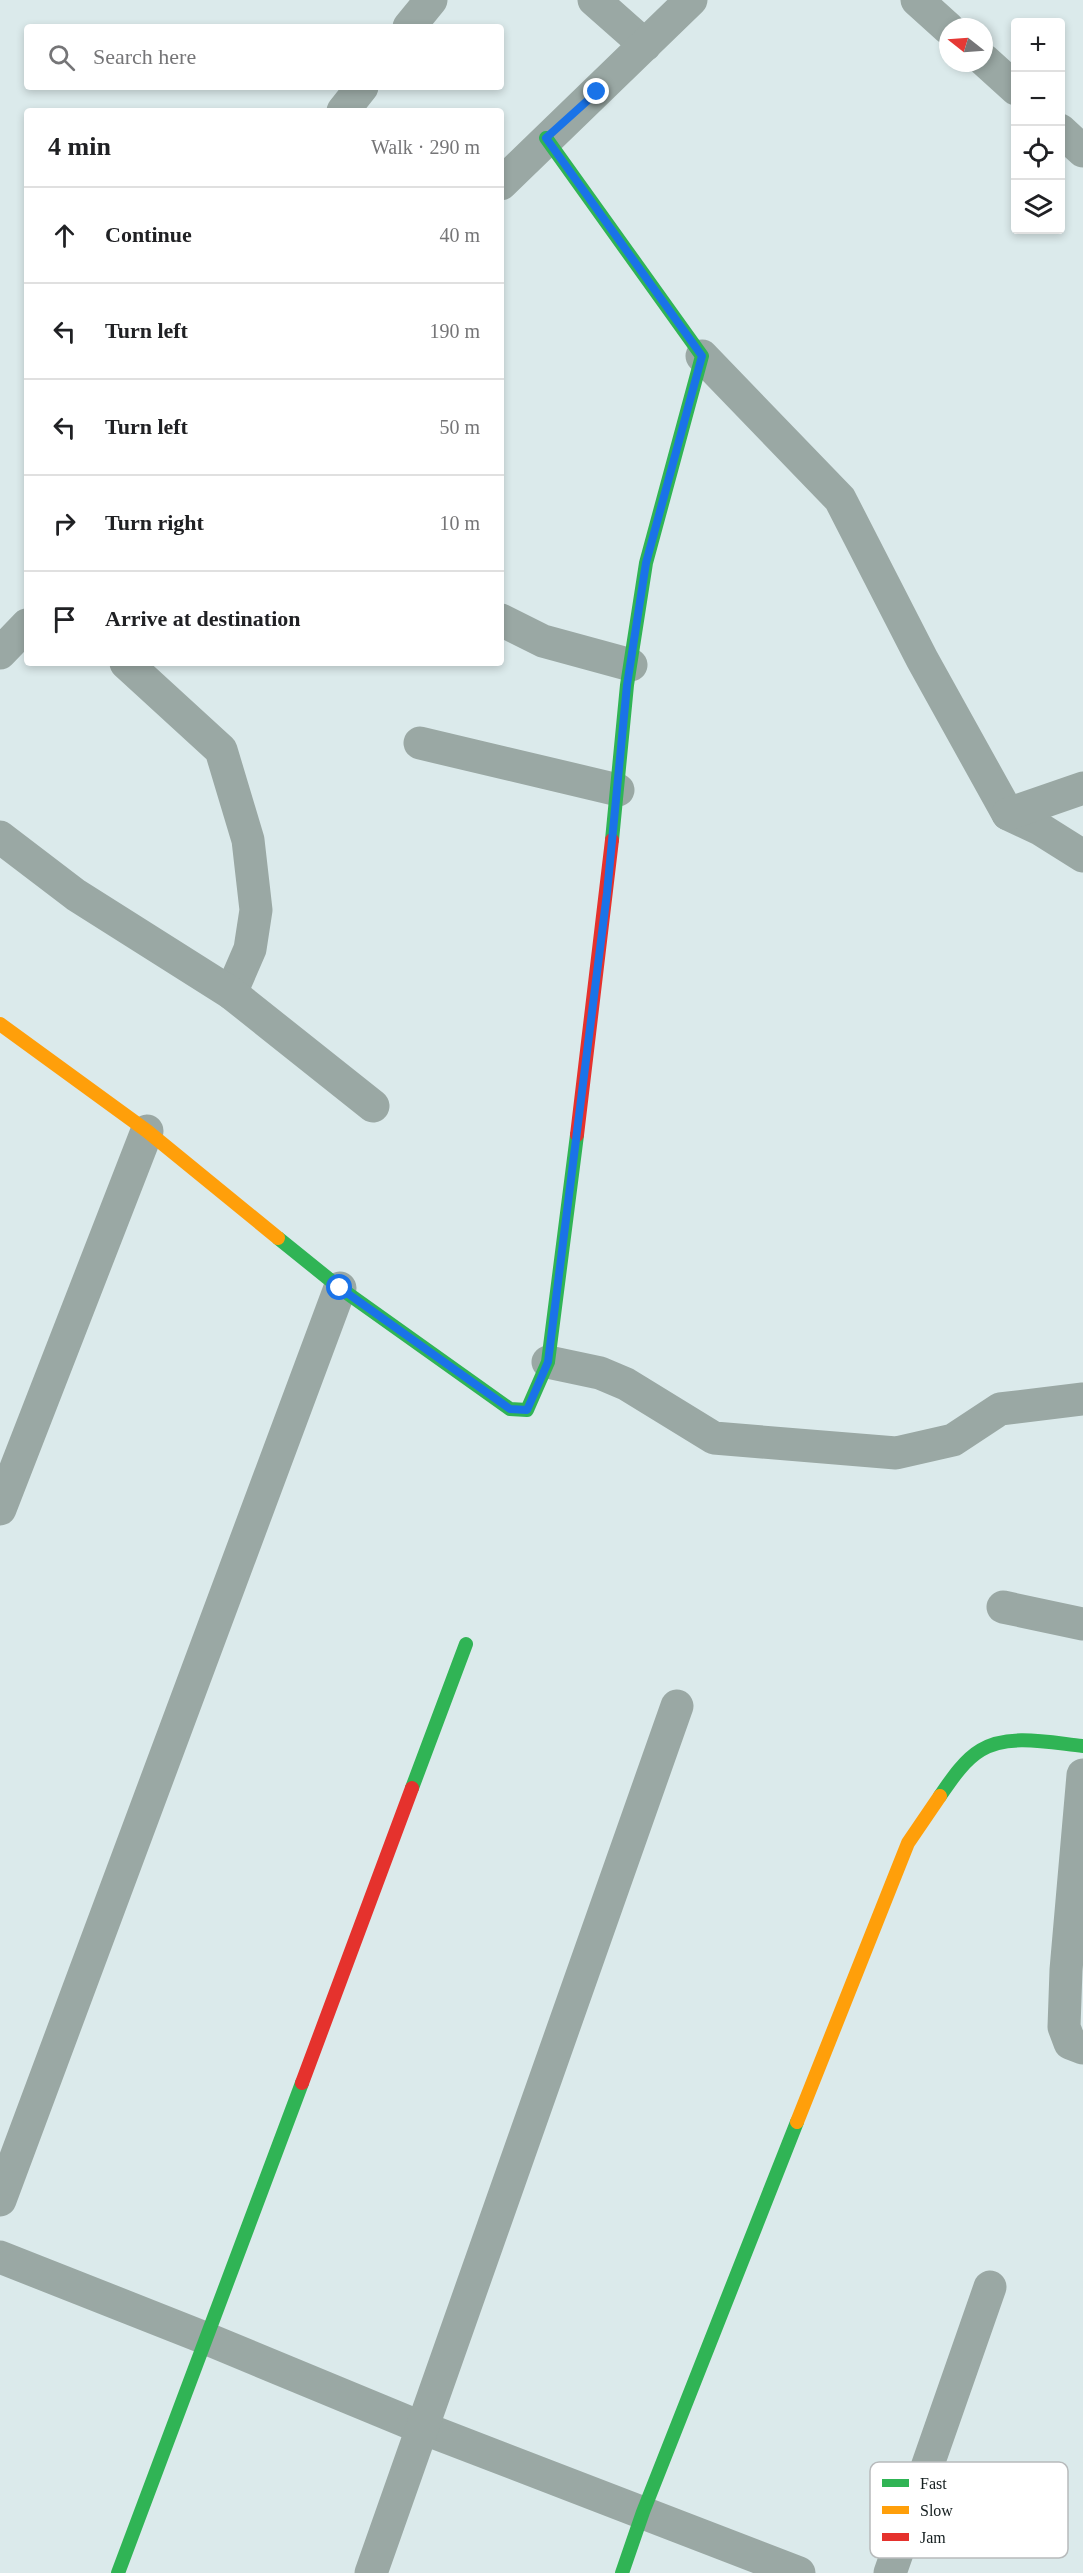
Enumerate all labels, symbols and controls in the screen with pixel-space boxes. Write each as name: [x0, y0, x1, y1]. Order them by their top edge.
north arrow: [939, 18, 993, 72]
map controls: [1011, 18, 1065, 234]
button: +: [1011, 18, 1065, 72]
search box: [24, 24, 504, 90]
icon: search: [45, 41, 78, 74]
text: Search here: [93, 44, 196, 69]
button: −: [1011, 72, 1065, 126]
route end: [583, 78, 609, 104]
button: locate: [1011, 126, 1065, 180]
text: 4 min: [48, 132, 111, 161]
text: Walk · 290 m: [371, 136, 480, 158]
button: layers: [1011, 180, 1065, 234]
icon: ahead: [48, 219, 81, 252]
text: Continue: [105, 222, 192, 247]
text: 40 m: [439, 224, 480, 246]
icon: left: [48, 315, 81, 348]
text: Turn left: [105, 318, 188, 343]
text: 190 m: [429, 320, 480, 342]
icon: left: [48, 411, 81, 444]
text: Turn left: [105, 414, 188, 439]
text: 50 m: [439, 416, 480, 438]
icon: right: [48, 507, 81, 540]
text: Turn right: [105, 510, 204, 535]
text: 10 m: [439, 512, 480, 534]
icon: arrive: [48, 603, 81, 636]
text: Arrive at destination: [105, 606, 301, 631]
route start: [326, 1274, 352, 1300]
legend: [870, 2462, 1068, 2558]
text: Fast: [920, 2475, 947, 2492]
text: Slow: [920, 2502, 953, 2519]
text: Jam: [920, 2529, 946, 2546]

